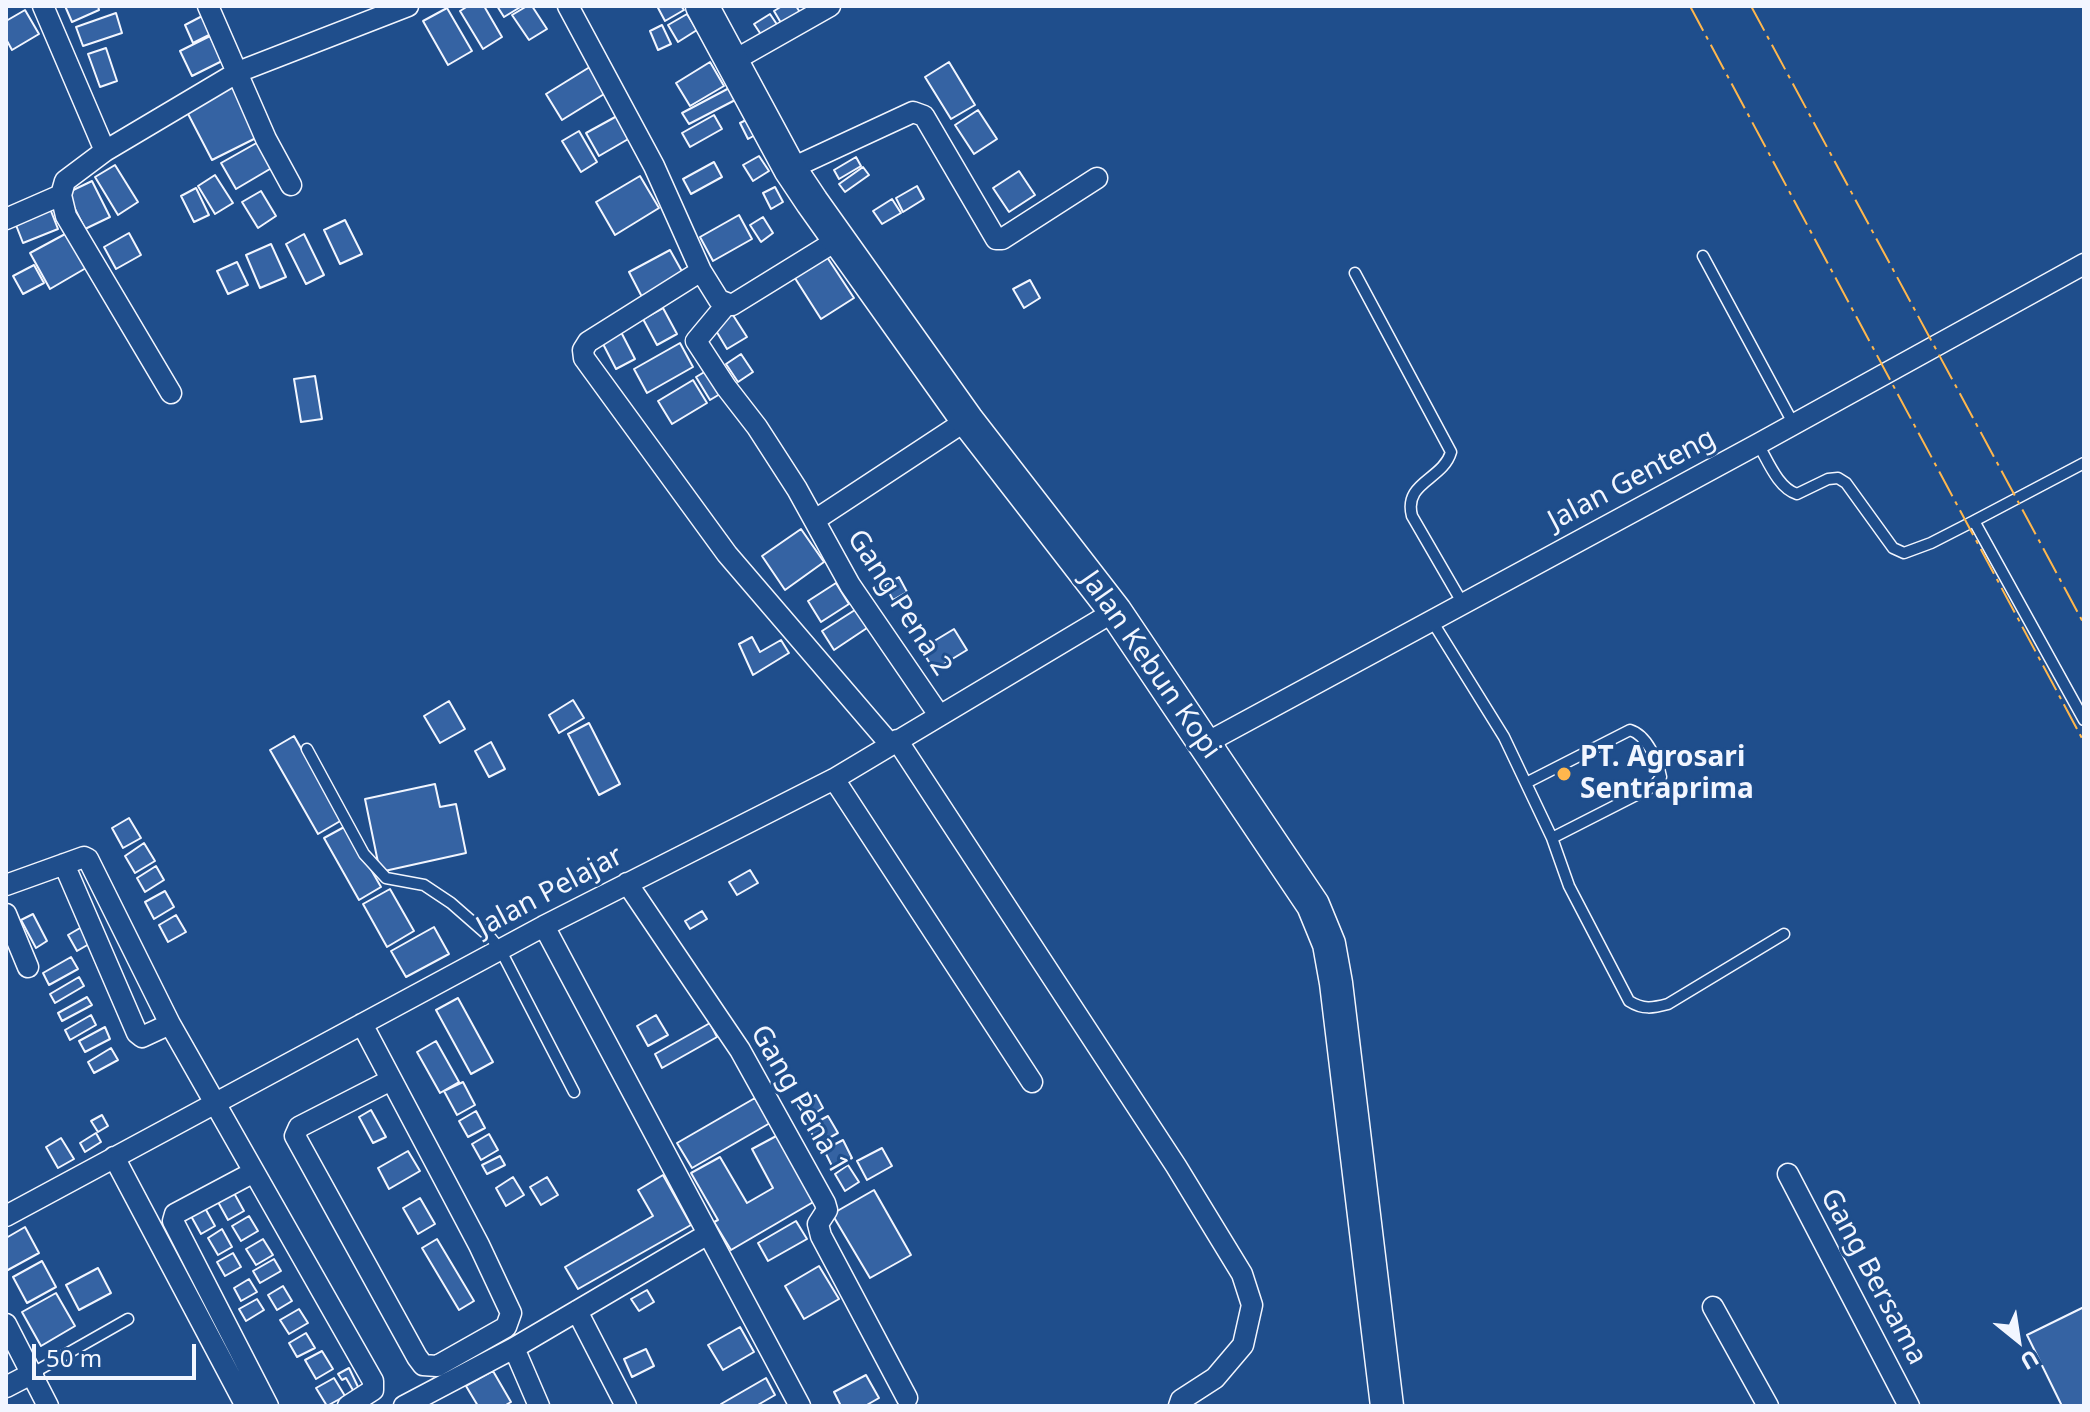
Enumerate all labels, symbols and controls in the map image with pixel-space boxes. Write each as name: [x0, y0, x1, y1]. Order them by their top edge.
street label: Jalan Genteng: [1543, 422, 1721, 538]
street label: Gang Pena 2: [839, 524, 959, 682]
street label: Jalan Kebun Kopi: [1073, 565, 1227, 765]
place label: PT. Agrosari Sentraprima: [1580, 741, 1754, 807]
marker: PT. Agrosari Sentraprima: [1555, 765, 1573, 783]
street label: Jalan Pelajar: [471, 839, 629, 945]
street label: Gang Pena 1: [743, 1019, 855, 1181]
street label: Gang Bersama: [1813, 1183, 1933, 1371]
north arrow: [1978, 1300, 2058, 1380]
scale bar: [36, 1328, 200, 1378]
text: 50 m: [46, 1341, 102, 1374]
text: U: [2015, 1344, 2045, 1378]

